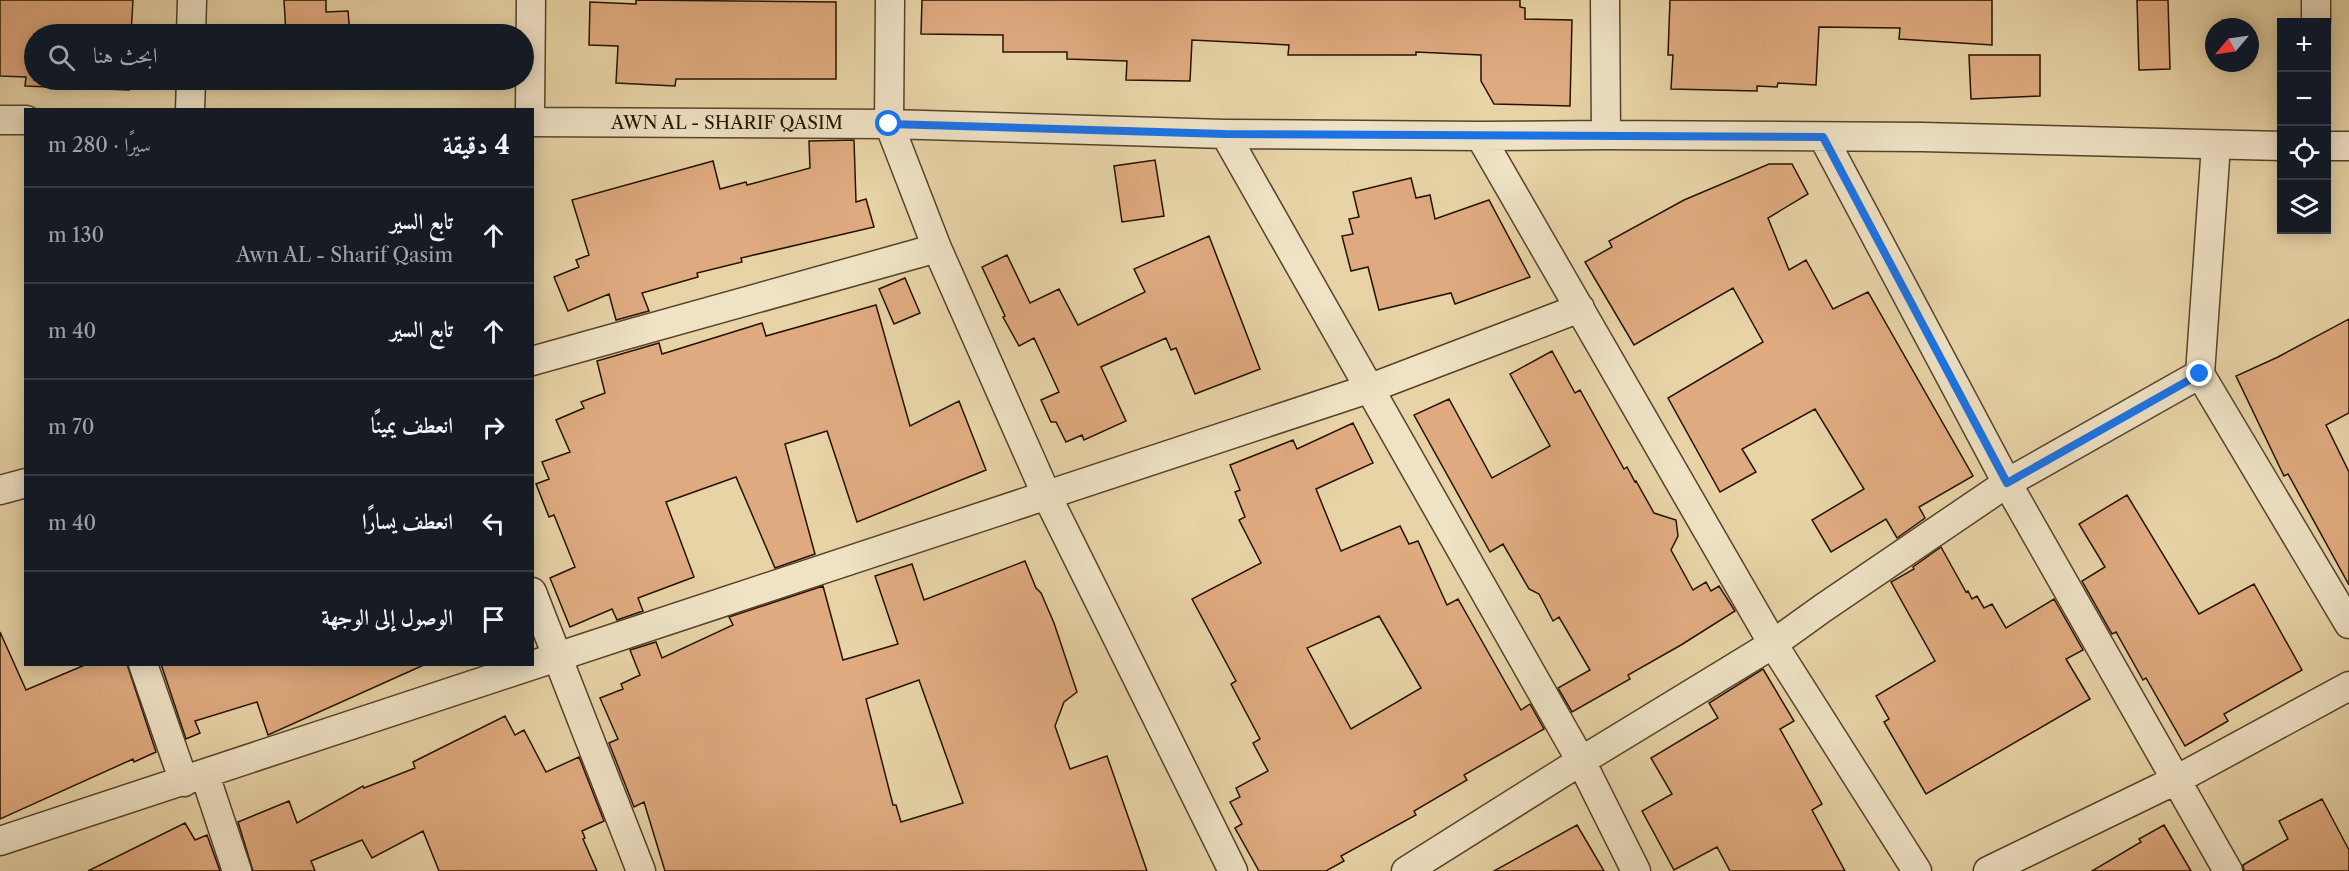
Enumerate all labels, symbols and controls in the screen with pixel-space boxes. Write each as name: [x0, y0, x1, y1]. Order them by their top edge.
north arrow: [2205, 18, 2259, 72]
map controls: [2277, 18, 2331, 234]
button: +: [2277, 18, 2331, 72]
search box: [24, 24, 534, 90]
icon: search: [45, 41, 78, 74]
text: ابحث هنا: [93, 42, 158, 69]
button: −: [2277, 72, 2331, 126]
route start: [875, 110, 901, 136]
street label: AWN AL - SHARIF QASIM: [610, 112, 843, 134]
button: locate: [2277, 126, 2331, 180]
text: 4 دقيقة: [443, 129, 510, 161]
text: سيرًا · 280 m: [48, 133, 151, 157]
button: layers: [2277, 180, 2331, 234]
text: تابع السير: [390, 208, 453, 235]
icon: ahead: [477, 219, 510, 252]
text: 130 m: [48, 223, 104, 247]
text: Awn AL - Sharif Qasim: [236, 243, 453, 267]
icon: ahead: [477, 315, 510, 348]
text: تابع السير: [390, 316, 453, 343]
text: 40 m: [48, 319, 96, 343]
route end: [2186, 360, 2212, 386]
icon: right: [477, 411, 510, 444]
text: انعطف يمينًا: [371, 412, 453, 439]
text: 70 m: [48, 415, 95, 439]
icon: left: [477, 507, 510, 540]
text: انعطف يسارًا: [362, 508, 453, 535]
text: 40 m: [48, 511, 96, 535]
icon: arrive: [477, 603, 510, 636]
text: الوصول إلى الوجهة: [321, 604, 453, 631]

